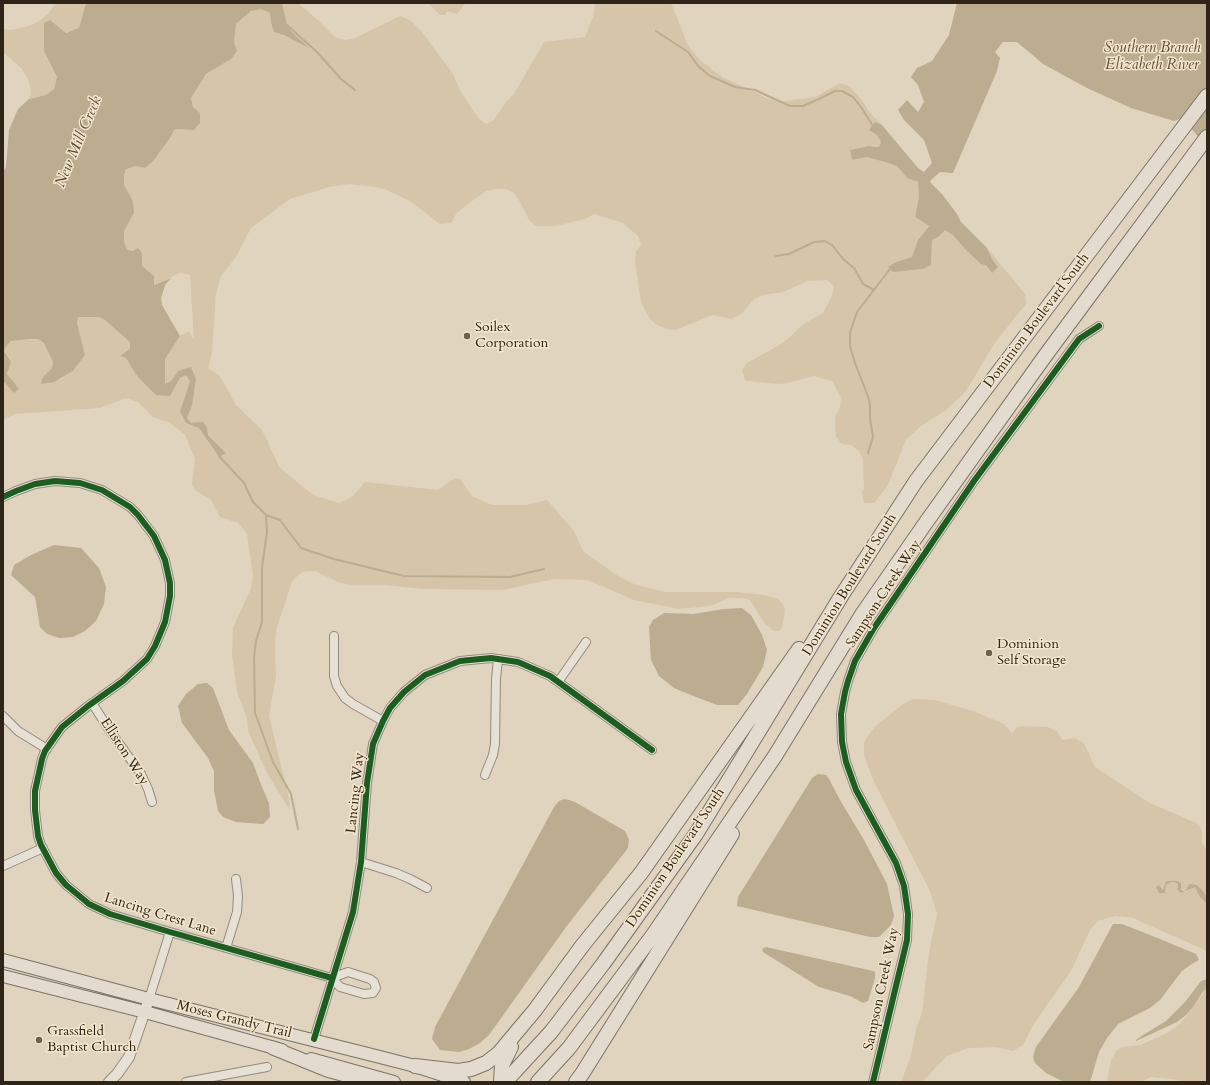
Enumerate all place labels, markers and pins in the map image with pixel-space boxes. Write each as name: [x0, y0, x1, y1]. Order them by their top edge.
place label: Soilex Corporation: [475, 320, 548, 352]
marker: Soilex Corporation: [462, 331, 472, 341]
place label: Dominion Self Storage: [997, 637, 1066, 670]
marker: Dominion Self Storage: [984, 648, 994, 658]
place label: Grassfield Baptist Church: [47, 1024, 136, 1056]
marker: Grassfield Baptist Church: [34, 1035, 44, 1045]

